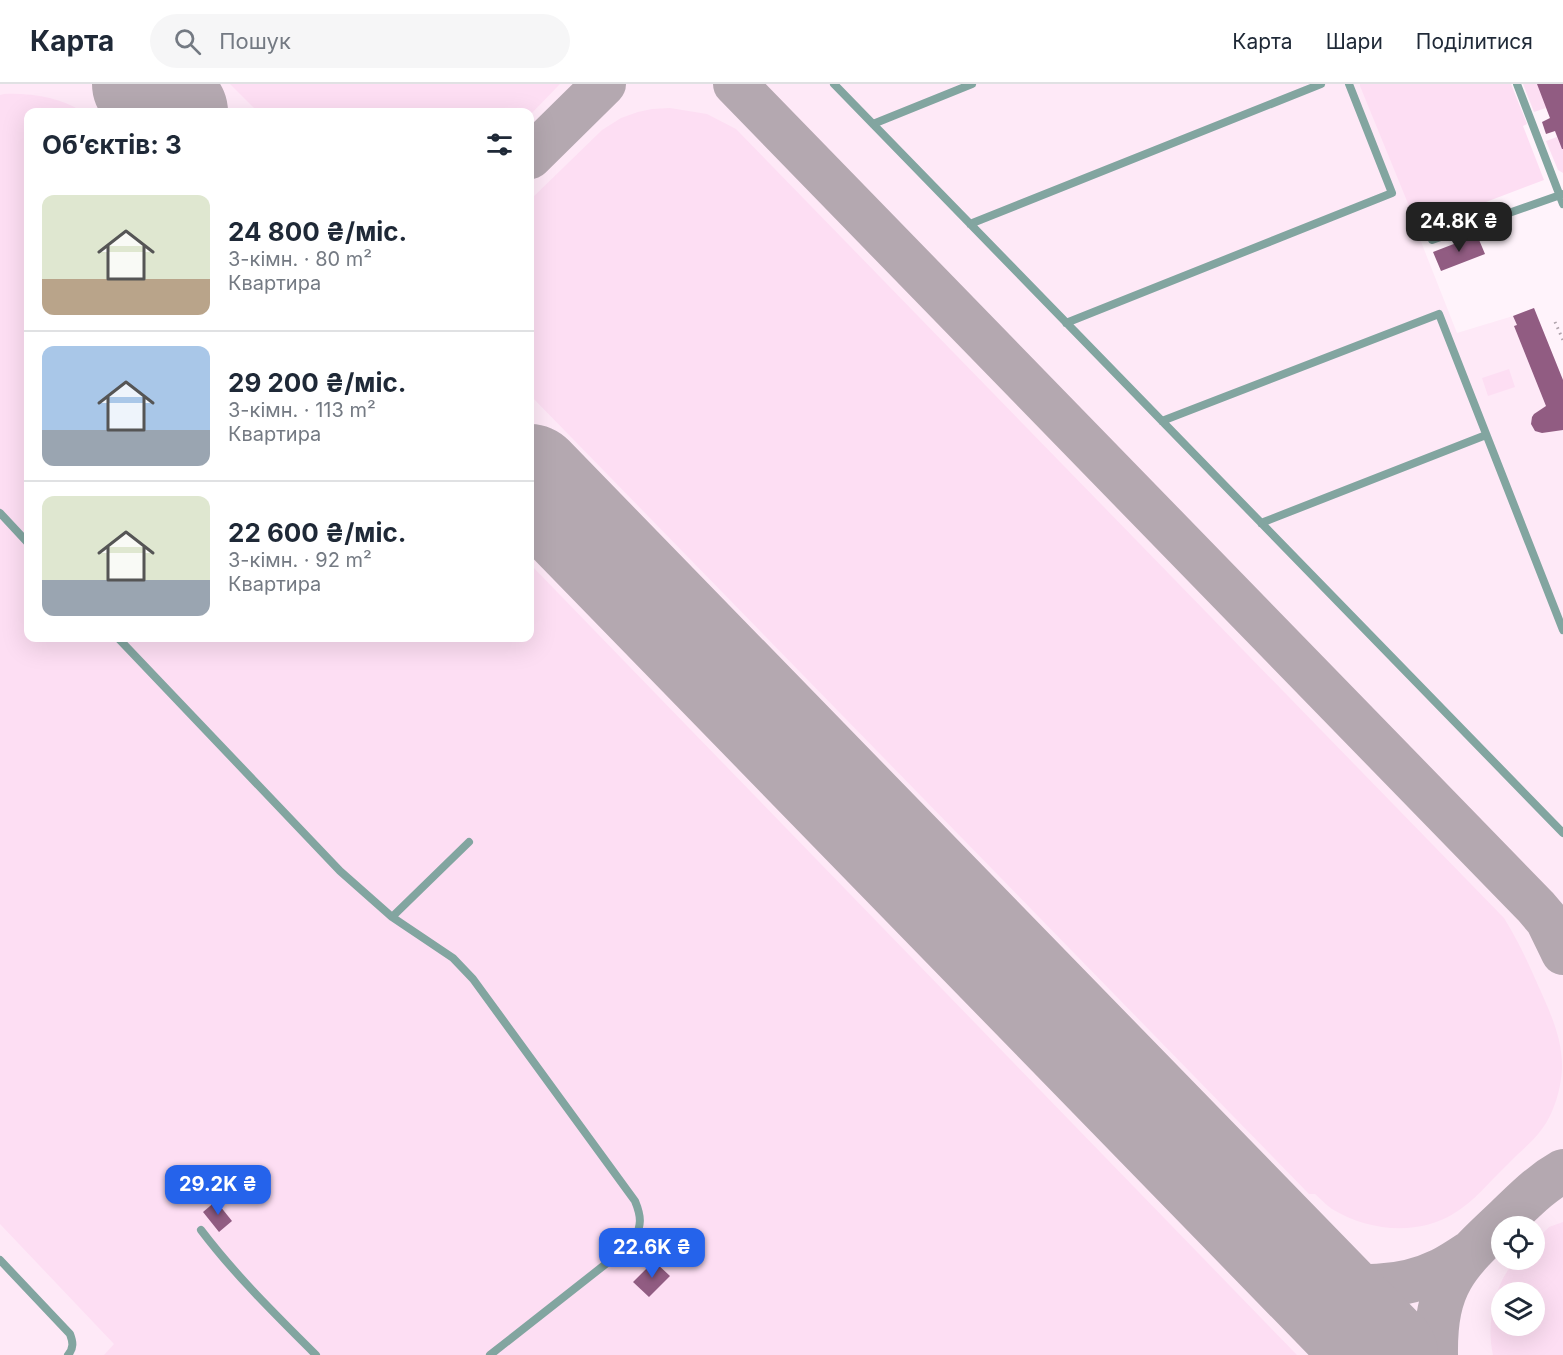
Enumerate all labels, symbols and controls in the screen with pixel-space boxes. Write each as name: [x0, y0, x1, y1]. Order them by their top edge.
search box: [150, 14, 570, 68]
text: Карта: [30, 24, 114, 58]
icon: search: [171, 25, 204, 58]
text: Пошук: [219, 28, 291, 54]
text: Карта: [1232, 29, 1293, 54]
text: Шари: [1326, 29, 1383, 54]
text: Поділитися: [1416, 29, 1533, 54]
icon: filters: [483, 128, 516, 161]
text: Об’єктів: 3: [42, 129, 182, 160]
pin: 24.8K ₴: [1404, 202, 1514, 253]
text: 24.8K ₴: [1420, 209, 1498, 233]
text: 24 800 ₴/міс.: [228, 216, 407, 247]
icon: home: [90, 219, 162, 291]
text: 3-кімн. · 80 m²: [228, 247, 372, 271]
text: Квартира: [228, 271, 321, 295]
text: 29 200 ₴/міс.: [228, 367, 406, 398]
icon: home: [90, 370, 162, 442]
text: 3-кімн. · 113 m²: [228, 398, 376, 422]
text: Квартира: [228, 422, 321, 446]
text: 22 600 ₴/міс.: [228, 517, 406, 548]
icon: home: [90, 520, 162, 592]
text: 3-кімн. · 92 m²: [228, 548, 372, 572]
text: Квартира: [228, 572, 321, 596]
pin: 29.2K ₴: [163, 1165, 273, 1216]
text: 29.2K ₴: [179, 1172, 257, 1196]
map controls: [1491, 1216, 1545, 1336]
button: locate: [1491, 1216, 1545, 1270]
pin: 22.6K ₴: [597, 1228, 707, 1279]
text: 22.6K ₴: [613, 1235, 691, 1259]
button: layers: [1491, 1282, 1545, 1336]

